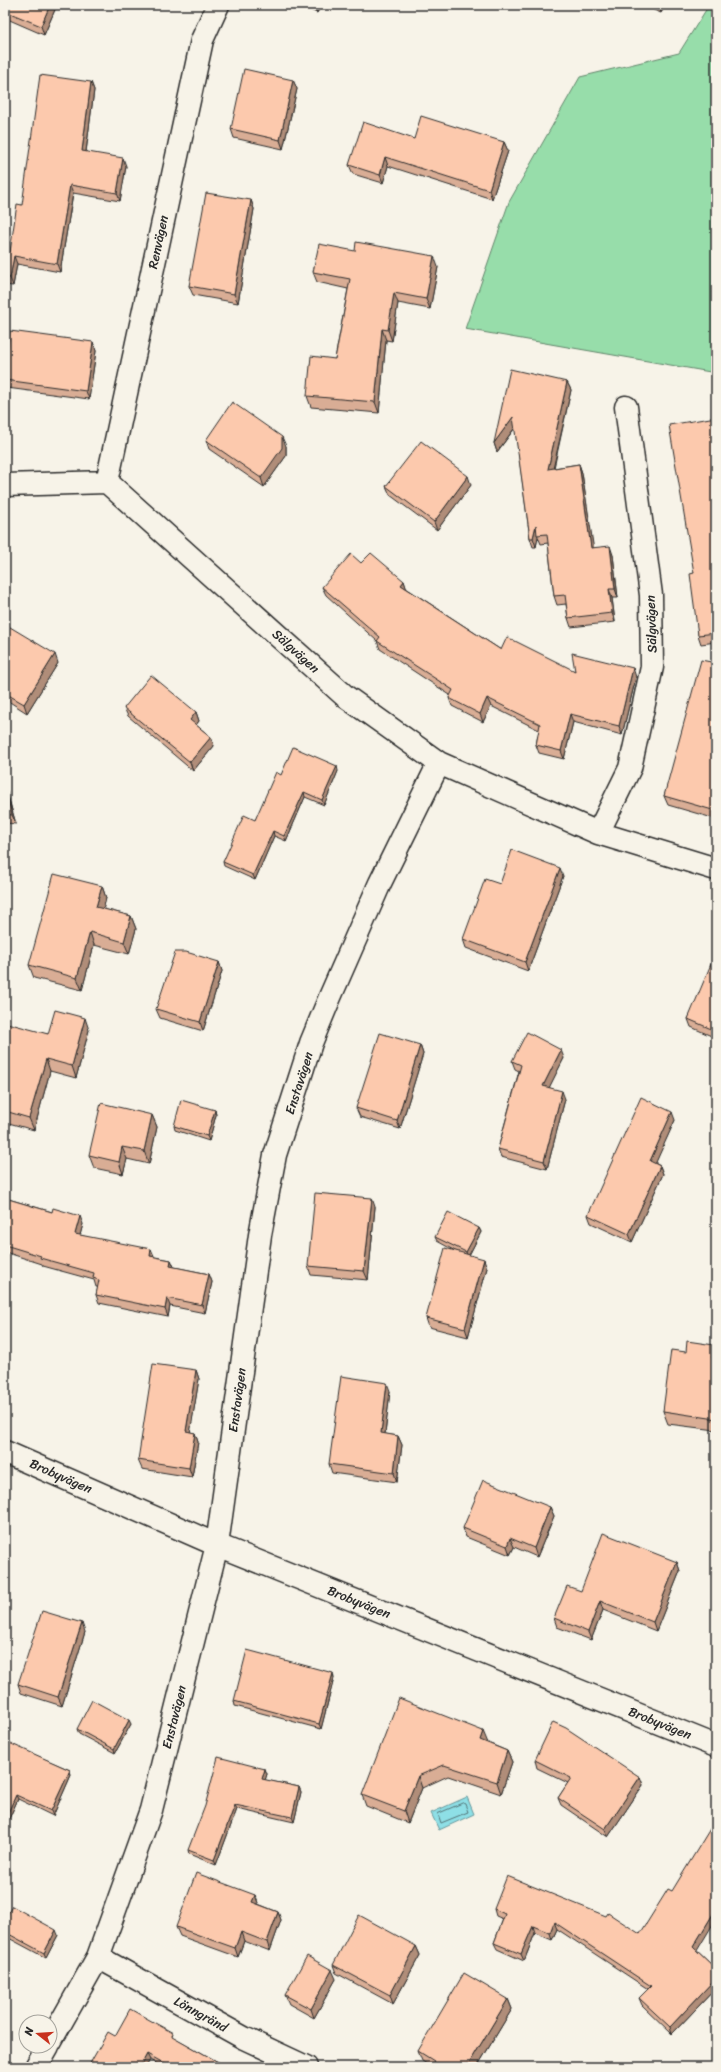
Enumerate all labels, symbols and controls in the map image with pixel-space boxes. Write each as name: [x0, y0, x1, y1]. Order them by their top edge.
street label: Renvägen: [141, 213, 175, 271]
street label: Sälgvägen: [638, 595, 664, 653]
street label: Sälgvägen: [267, 623, 325, 679]
street label: Enstavägen: [278, 1049, 320, 1117]
street label: Enstavägen: [221, 1366, 253, 1434]
street label: Brobyvägen: [26, 1452, 96, 1500]
street label: Brobyvägen: [324, 1579, 394, 1625]
street label: Enstavägen: [155, 1683, 193, 1751]
street label: Brobyvägen: [625, 1700, 695, 1746]
street label: Lönngränd: [170, 1990, 233, 2039]
north arrow: [18, 2014, 58, 2054]
text: N: [18, 2024, 39, 2039]

